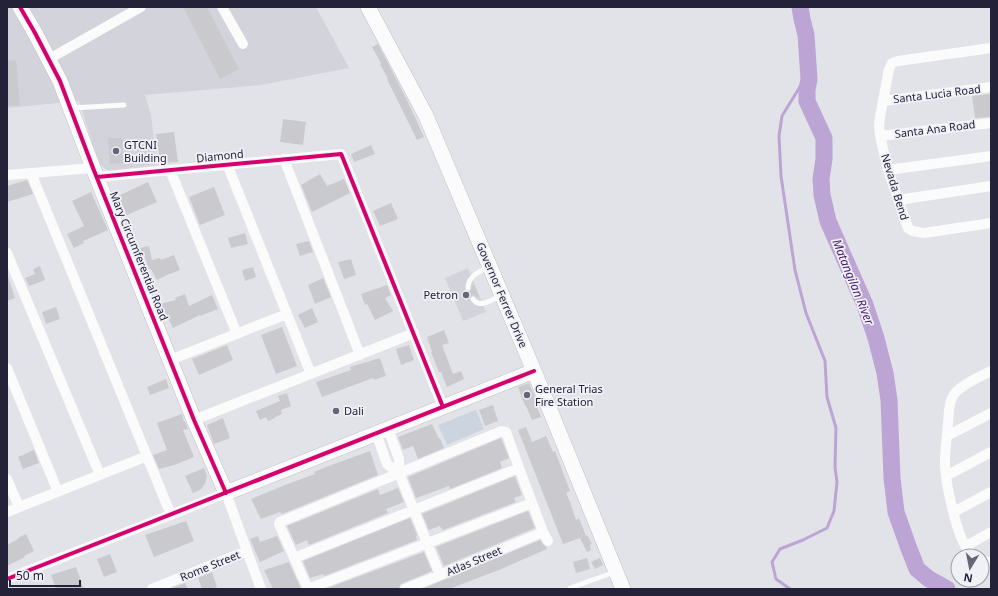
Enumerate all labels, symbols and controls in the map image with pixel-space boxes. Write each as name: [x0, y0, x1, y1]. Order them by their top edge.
street label: Santa Lucia Road: [892, 81, 982, 106]
street label: Santa Ana Road: [894, 116, 976, 141]
place label: GTCNI Building: [124, 137, 167, 165]
marker: GTCNI Building: [111, 146, 121, 156]
street label: Diamond: [196, 146, 244, 165]
street label: Nevada Bend: [878, 152, 913, 222]
street label: Mary Circumferential Road: [107, 189, 172, 323]
water label: Matangilan River: [829, 236, 879, 328]
street label: Governor Ferrer Drive: [473, 240, 531, 350]
place label: Petron: [423, 287, 458, 302]
marker: Petron: [461, 290, 471, 300]
place label: General Trias Fire Station: [535, 381, 603, 409]
marker: General Trias Fire Station: [522, 390, 532, 400]
place label: Dali: [344, 403, 364, 418]
marker: Dali: [331, 406, 341, 416]
street label: Atlas Street: [444, 542, 504, 579]
street label: Rome Street: [178, 547, 242, 584]
north arrow: [950, 548, 990, 588]
scale bar: [10, 562, 80, 588]
text: 50 m: [16, 567, 44, 584]
text: N: [962, 570, 974, 587]

